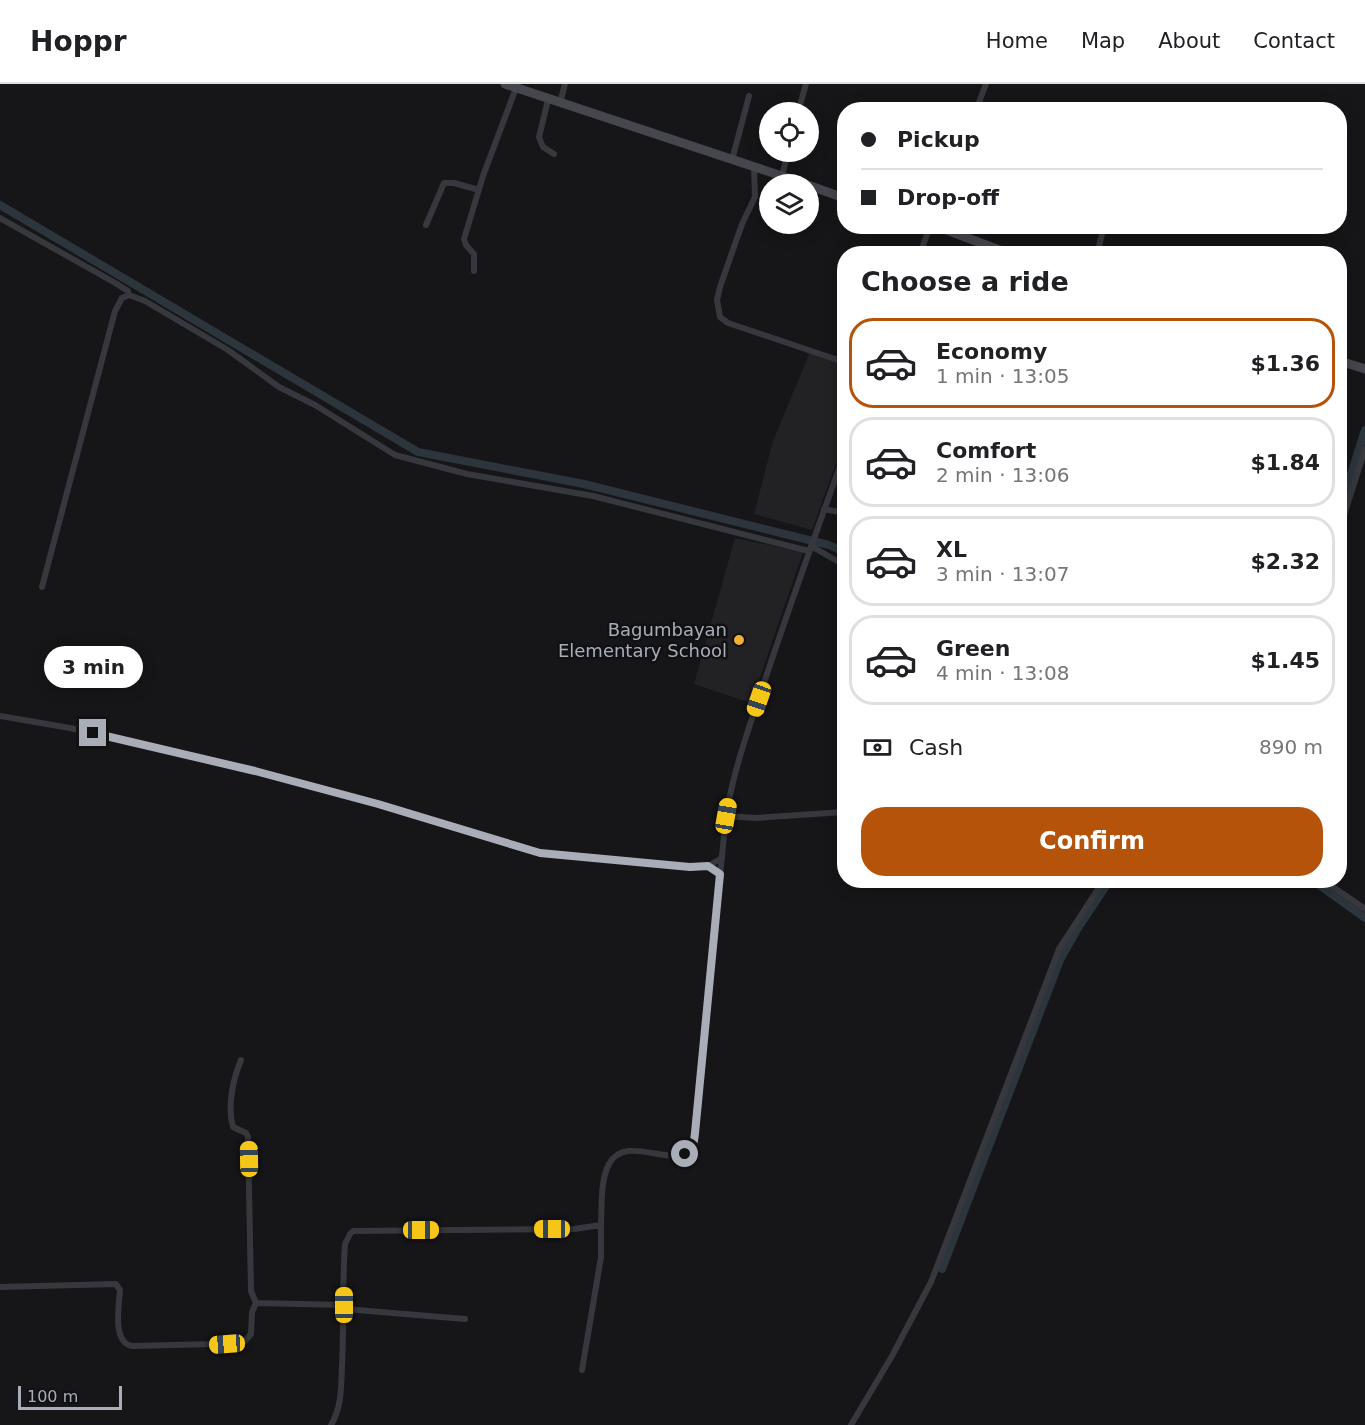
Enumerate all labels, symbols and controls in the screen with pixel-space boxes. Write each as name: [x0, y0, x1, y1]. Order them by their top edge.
text: Hoppr: [30, 25, 127, 58]
text: Home: [986, 29, 1048, 53]
text: Map: [1081, 29, 1125, 53]
text: About: [1158, 29, 1220, 53]
text: Contact: [1253, 29, 1335, 53]
map controls: [759, 102, 819, 234]
button: locate: [759, 102, 819, 162]
text: Pickup: [897, 127, 980, 152]
button: layers: [759, 174, 819, 234]
text: Drop-off: [897, 185, 999, 210]
text: Choose a ride: [861, 266, 1069, 297]
icon: car: [864, 336, 918, 390]
text: Economy: [936, 339, 1047, 364]
text: $1.36: [1250, 351, 1320, 376]
text: 1 min · 13:05: [936, 364, 1070, 388]
icon: car: [864, 435, 918, 489]
text: Comfort: [936, 438, 1036, 463]
text: $1.84: [1250, 450, 1320, 475]
text: 2 min · 13:06: [936, 463, 1070, 487]
icon: car: [864, 534, 918, 588]
text: XL: [936, 537, 967, 562]
text: $2.32: [1250, 549, 1320, 574]
text: 3 min · 13:07: [936, 562, 1070, 586]
place label: Bagumbayan Elementary School: [558, 619, 727, 661]
marker: Bagumbayan Elementary School: [732, 633, 746, 647]
icon: car: [864, 633, 918, 687]
text: Green: [936, 636, 1010, 661]
callout: 3 min: [44, 646, 142, 688]
text: $1.45: [1250, 648, 1320, 673]
text: 3 min: [62, 655, 125, 679]
text: 4 min · 13:08: [936, 661, 1070, 685]
car: [745, 679, 773, 719]
route end: [79, 719, 106, 746]
icon: cash: [861, 731, 894, 764]
text: Cash: [909, 735, 963, 760]
text: 890 m: [1259, 735, 1323, 759]
car: [714, 797, 738, 835]
button: Confirm: [861, 807, 1323, 876]
route start: [671, 1140, 698, 1167]
car: [240, 1141, 258, 1177]
car: [534, 1220, 570, 1238]
car: [403, 1221, 439, 1239]
car: [335, 1287, 353, 1323]
car: [208, 1334, 246, 1354]
scale bar: [18, 1383, 122, 1410]
text: 100 m: [27, 1387, 78, 1406]

